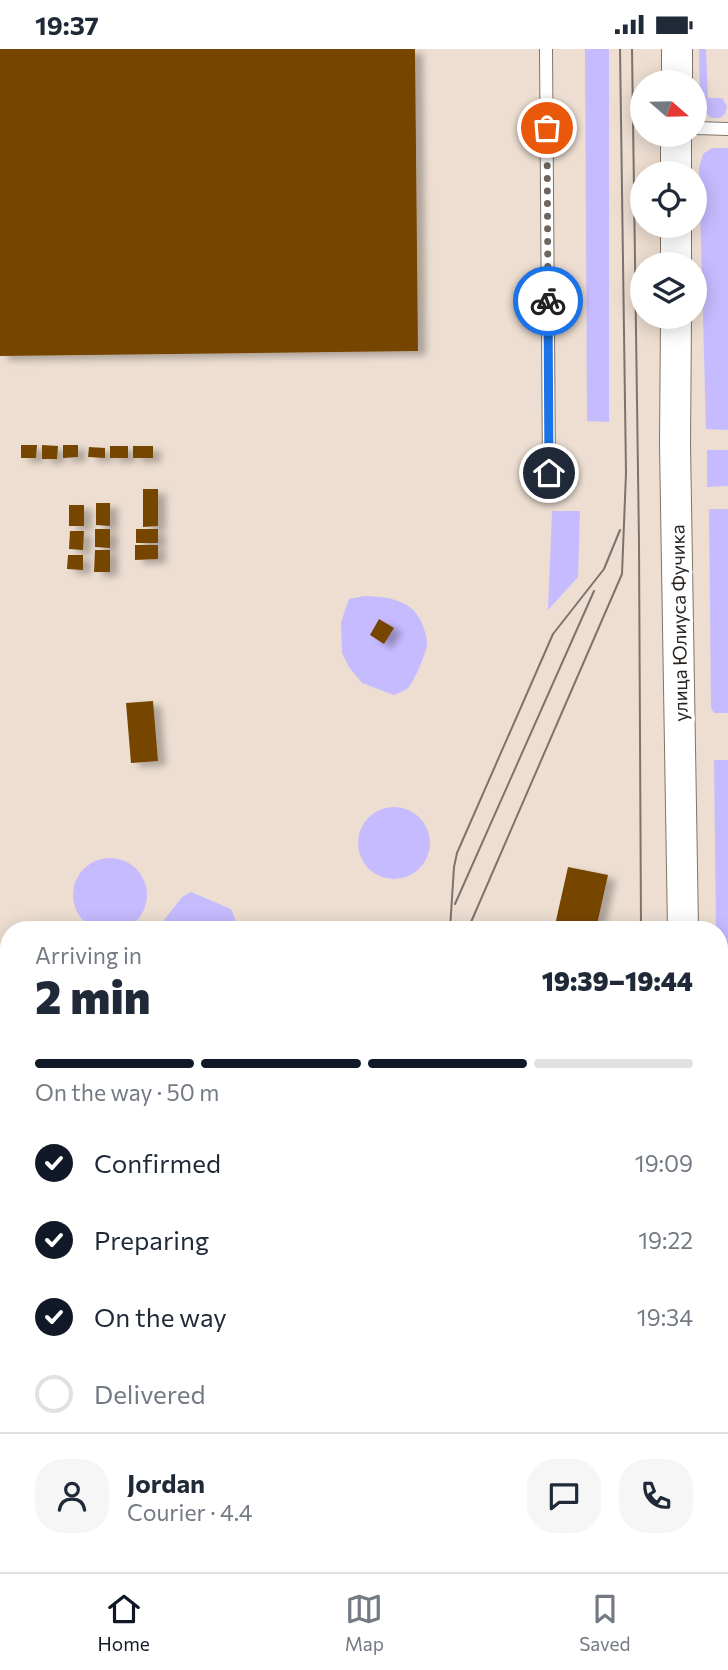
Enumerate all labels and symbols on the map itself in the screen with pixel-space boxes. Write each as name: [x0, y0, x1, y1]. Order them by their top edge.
north arrow: [630, 70, 707, 147]
pin: [517, 98, 577, 158]
courier: [513, 266, 583, 336]
pin: [519, 443, 579, 503]
street label: улица Юлиуса Фучика: [665, 524, 692, 722]

